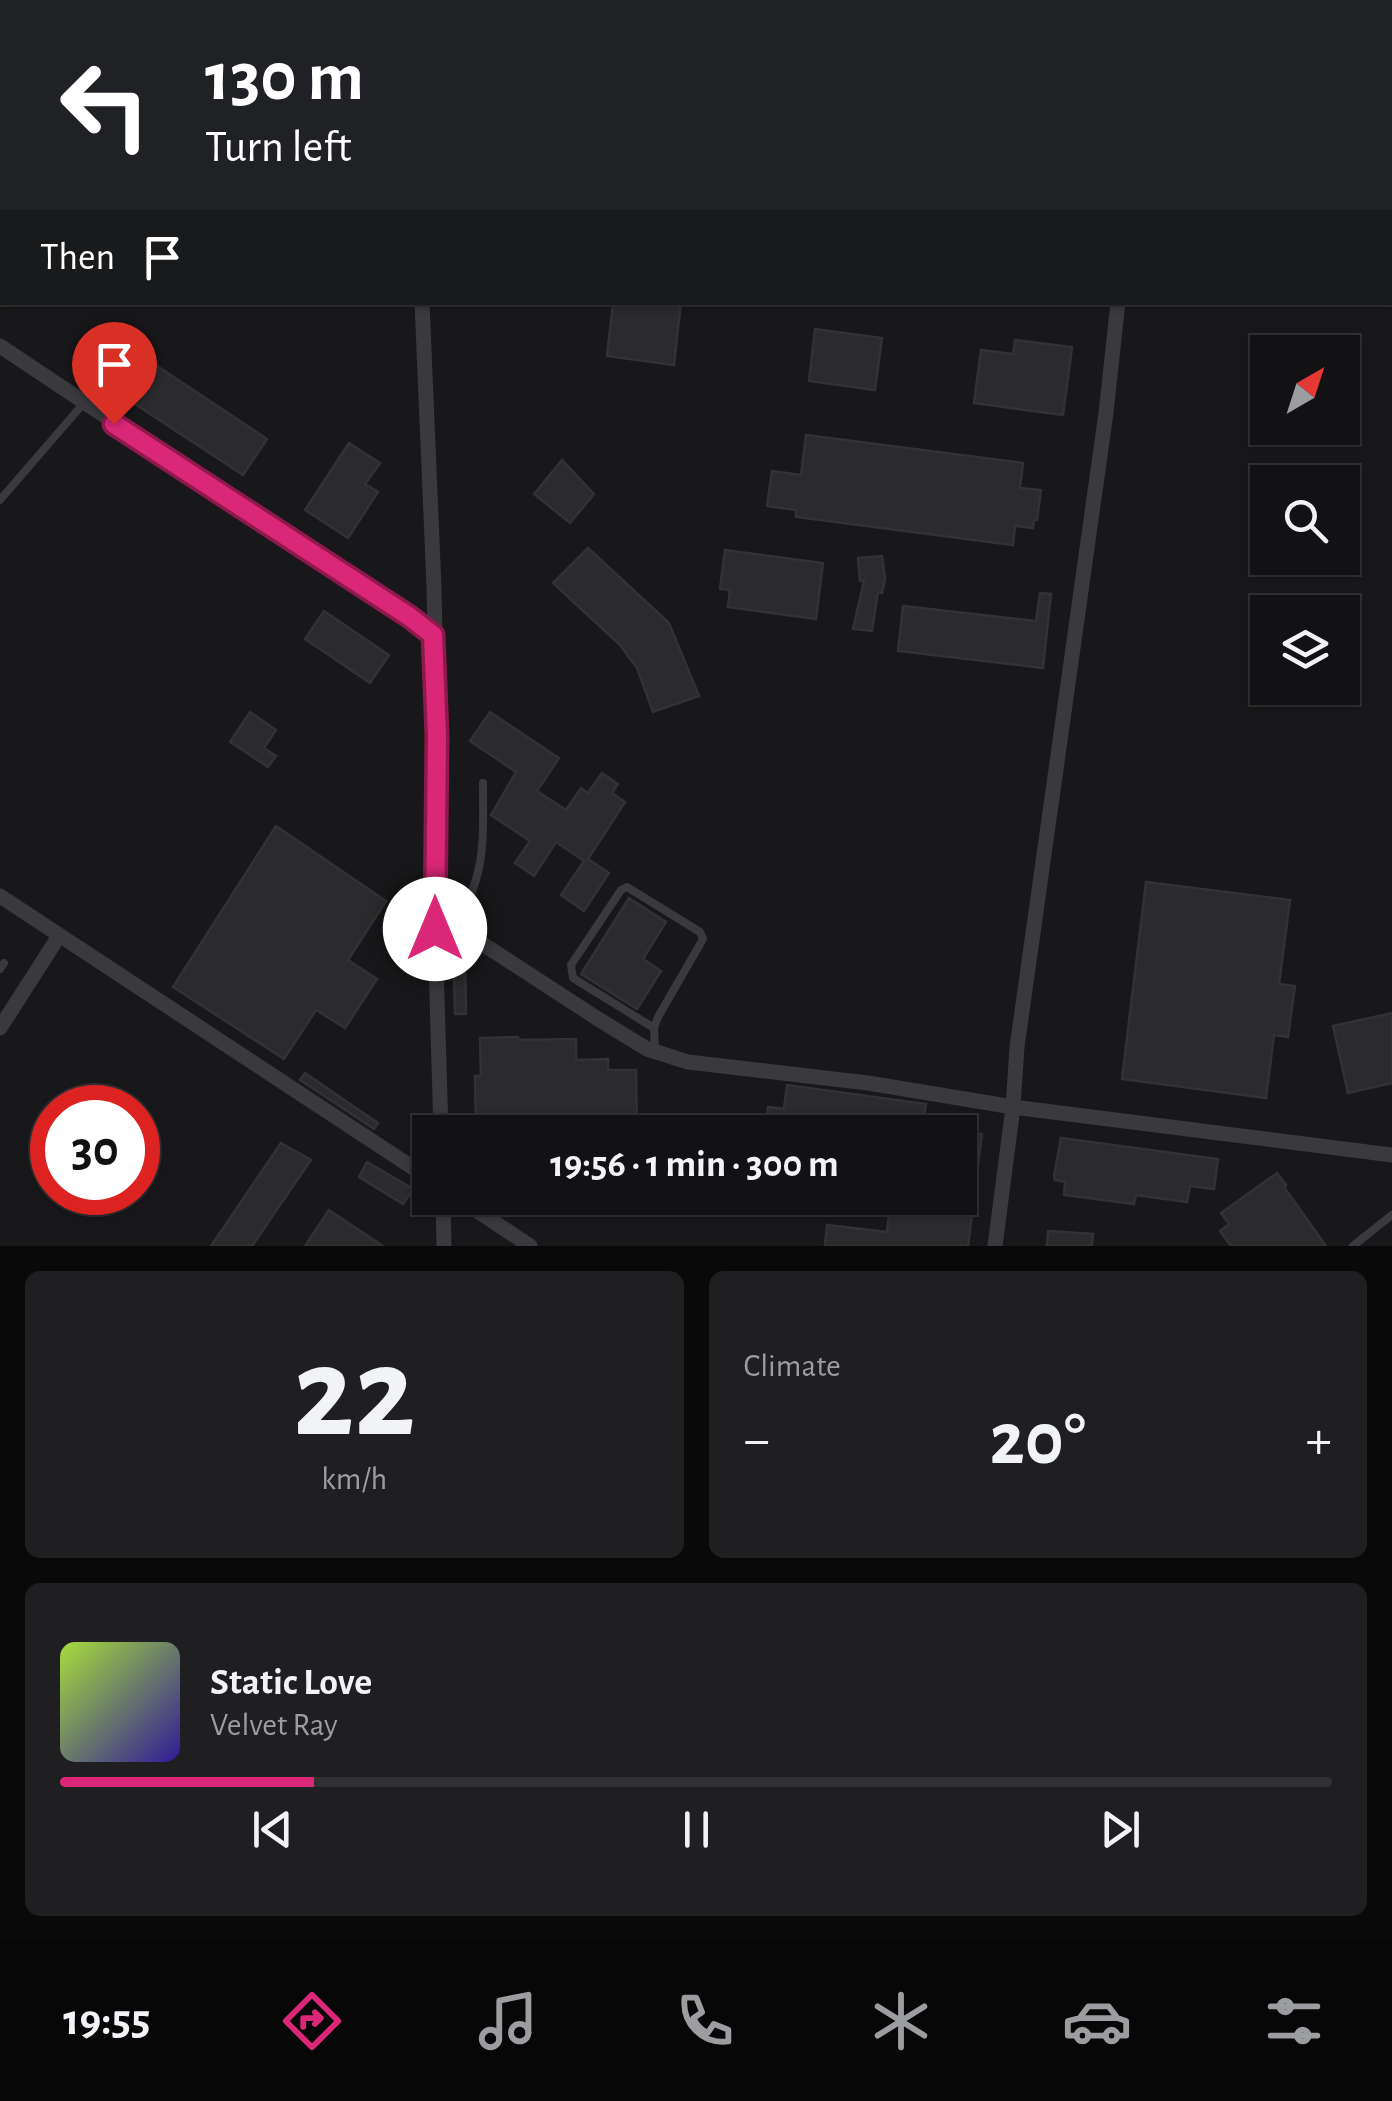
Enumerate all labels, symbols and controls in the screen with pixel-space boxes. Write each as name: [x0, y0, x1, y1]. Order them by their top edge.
icon: left: [40, 40, 170, 170]
text: 130 m: [205, 43, 364, 113]
text: Turn left: [205, 125, 352, 170]
icon: arrive: [135, 230, 190, 285]
text: Then: [40, 239, 115, 277]
pin: [72, 322, 157, 425]
north arrow: [1250, 335, 1360, 445]
map controls: [1250, 335, 1360, 705]
icon: arrive: [87, 337, 142, 392]
button: search: [1250, 465, 1360, 575]
button: layers: [1250, 595, 1360, 705]
position arrow: [383, 877, 487, 981]
speed limit sign: 30: [30, 1085, 160, 1215]
text: 19:56 · 1 min · 300 m: [550, 1146, 839, 1184]
text: 22: [293, 1330, 415, 1460]
text: Climate: [744, 1350, 841, 1382]
text: 20°: [990, 1403, 1086, 1478]
text: −: [744, 1413, 770, 1468]
text: +: [1306, 1413, 1332, 1468]
text: km/h: [321, 1463, 387, 1495]
text: Static Love: [210, 1664, 372, 1702]
text: Velvet Ray: [210, 1709, 338, 1741]
icon: previous: [245, 1802, 300, 1857]
icon: pause: [669, 1802, 724, 1857]
icon: next: [1093, 1802, 1148, 1857]
icon: directions: [277, 1986, 347, 2056]
icon: music: [473, 1986, 543, 2056]
icon: phone: [670, 1986, 740, 2056]
icon: climate: [866, 1986, 936, 2056]
icon: car: [1062, 1986, 1132, 2056]
icon: filters: [1259, 1986, 1329, 2056]
text: 19:55: [63, 1998, 150, 2043]

